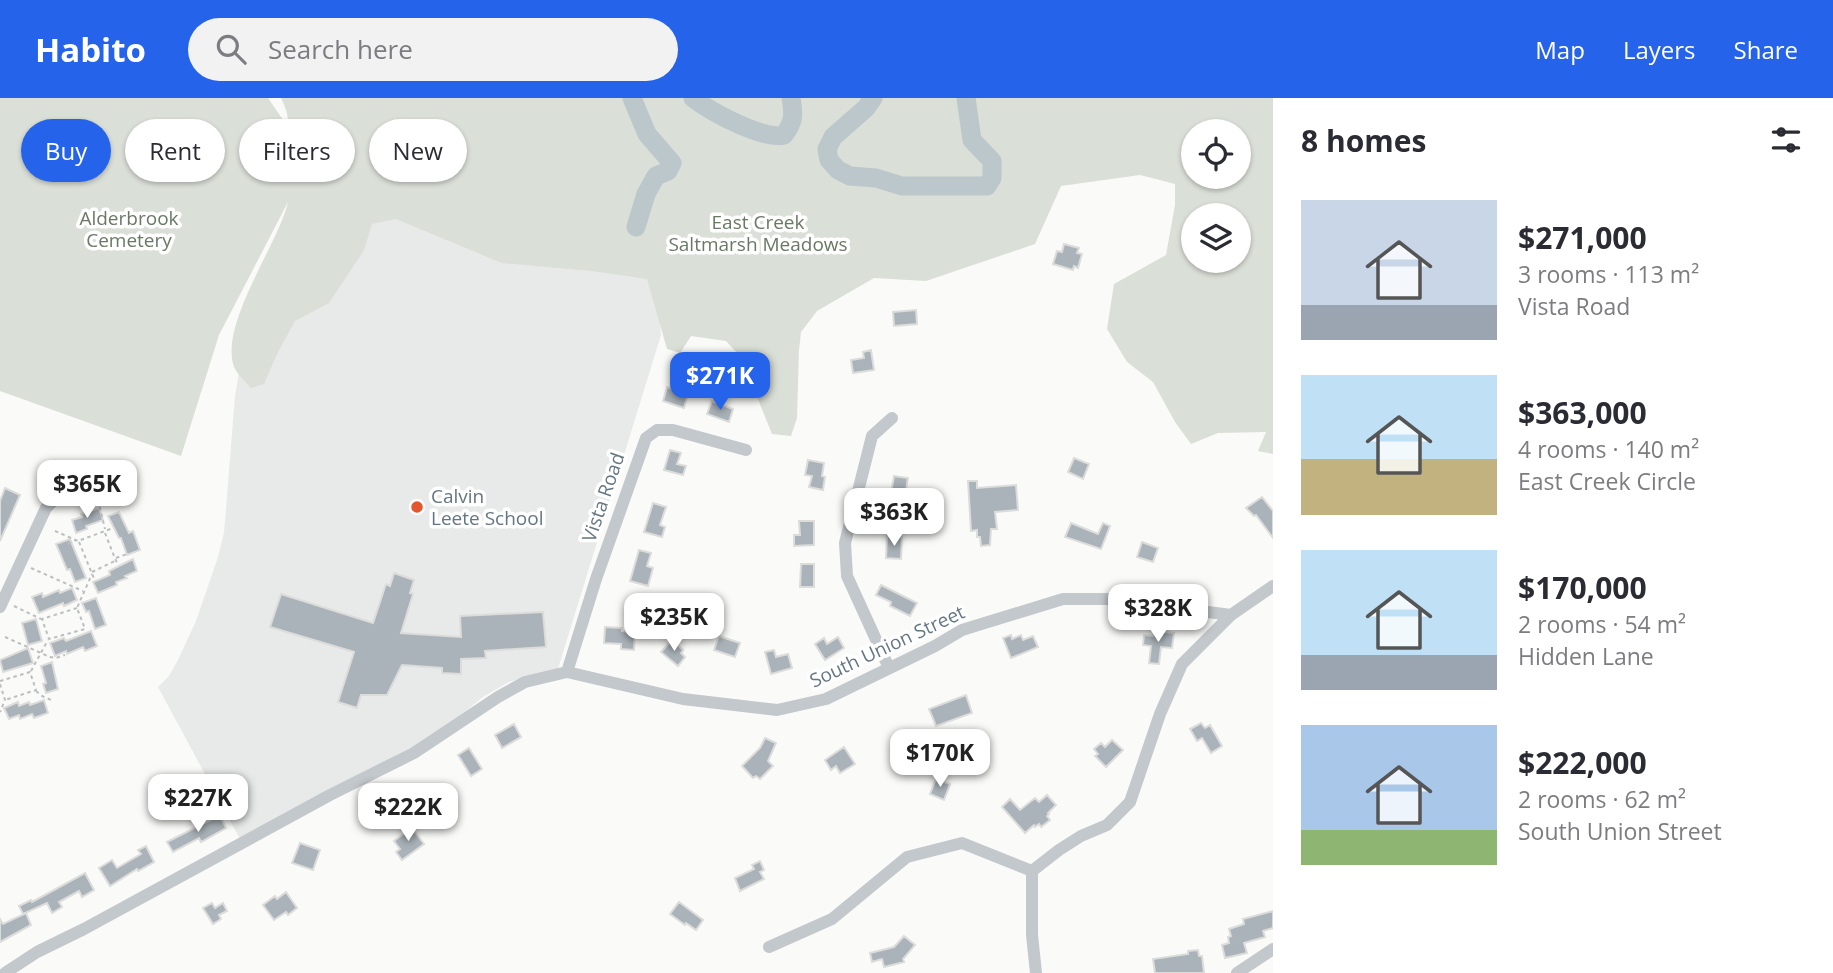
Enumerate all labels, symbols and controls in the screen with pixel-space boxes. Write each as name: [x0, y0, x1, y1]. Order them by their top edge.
search box: [188, 18, 678, 81]
text: Habito: [35, 27, 146, 72]
icon: search: [212, 30, 250, 68]
text: Search here: [268, 31, 413, 67]
text: Map: [1535, 33, 1585, 66]
text: Layers: [1623, 33, 1696, 66]
text: Share: [1734, 33, 1798, 66]
chip: Buy: [21, 119, 111, 182]
chip: Rent: [125, 119, 225, 182]
chip: Filters: [239, 119, 355, 182]
chip: New: [369, 119, 467, 182]
map controls: [1181, 119, 1251, 273]
button: locate: [1181, 119, 1251, 189]
text: 8 homes: [1301, 120, 1426, 161]
icon: filters: [1767, 121, 1805, 159]
button: layers: [1181, 203, 1251, 273]
park label: Alderbrook Cemetery: [79, 205, 179, 253]
park label: East Creek Saltmarsh Meadows: [668, 209, 848, 257]
text: $271,000: [1518, 217, 1647, 258]
icon: home: [1357, 228, 1441, 312]
text: 3 rooms · 113 m²: [1518, 258, 1699, 290]
text: Vista Road: [1518, 290, 1630, 322]
pin: $271K: [671, 352, 769, 412]
text: $271K: [686, 359, 754, 391]
text: $363,000: [1518, 392, 1647, 433]
icon: home: [1357, 403, 1441, 487]
text: 4 rooms · 140 m²: [1518, 433, 1699, 465]
street label: Vista Road: [576, 449, 630, 545]
pin: $365K: [38, 460, 136, 520]
text: East Creek Circle: [1518, 465, 1696, 497]
text: $365K: [53, 467, 121, 499]
place label: Calvin Leete School: [431, 483, 543, 531]
pin: $363K: [845, 489, 943, 548]
text: $363K: [860, 495, 928, 527]
marker: Calvin Leete School: [409, 499, 425, 515]
text: $170,000: [1518, 567, 1647, 608]
icon: home: [1357, 578, 1441, 662]
pin: $328K: [1109, 584, 1207, 644]
text: $328K: [1124, 591, 1192, 623]
pin: $235K: [625, 594, 723, 653]
street label: South Union Street: [805, 599, 969, 693]
text: $235K: [640, 600, 708, 632]
text: 2 rooms · 54 m²: [1518, 608, 1686, 640]
text: Hidden Lane: [1518, 640, 1654, 672]
pin: $170K: [891, 730, 989, 789]
text: $170K: [906, 736, 974, 768]
text: $222,000: [1518, 742, 1647, 783]
icon: home: [1357, 753, 1441, 837]
pin: $227K: [149, 774, 247, 834]
text: $227K: [164, 781, 232, 813]
text: 2 rooms · 62 m²: [1518, 783, 1686, 815]
pin: $222K: [359, 784, 457, 843]
text: $222K: [374, 790, 442, 822]
text: South Union Street: [1518, 815, 1722, 847]

